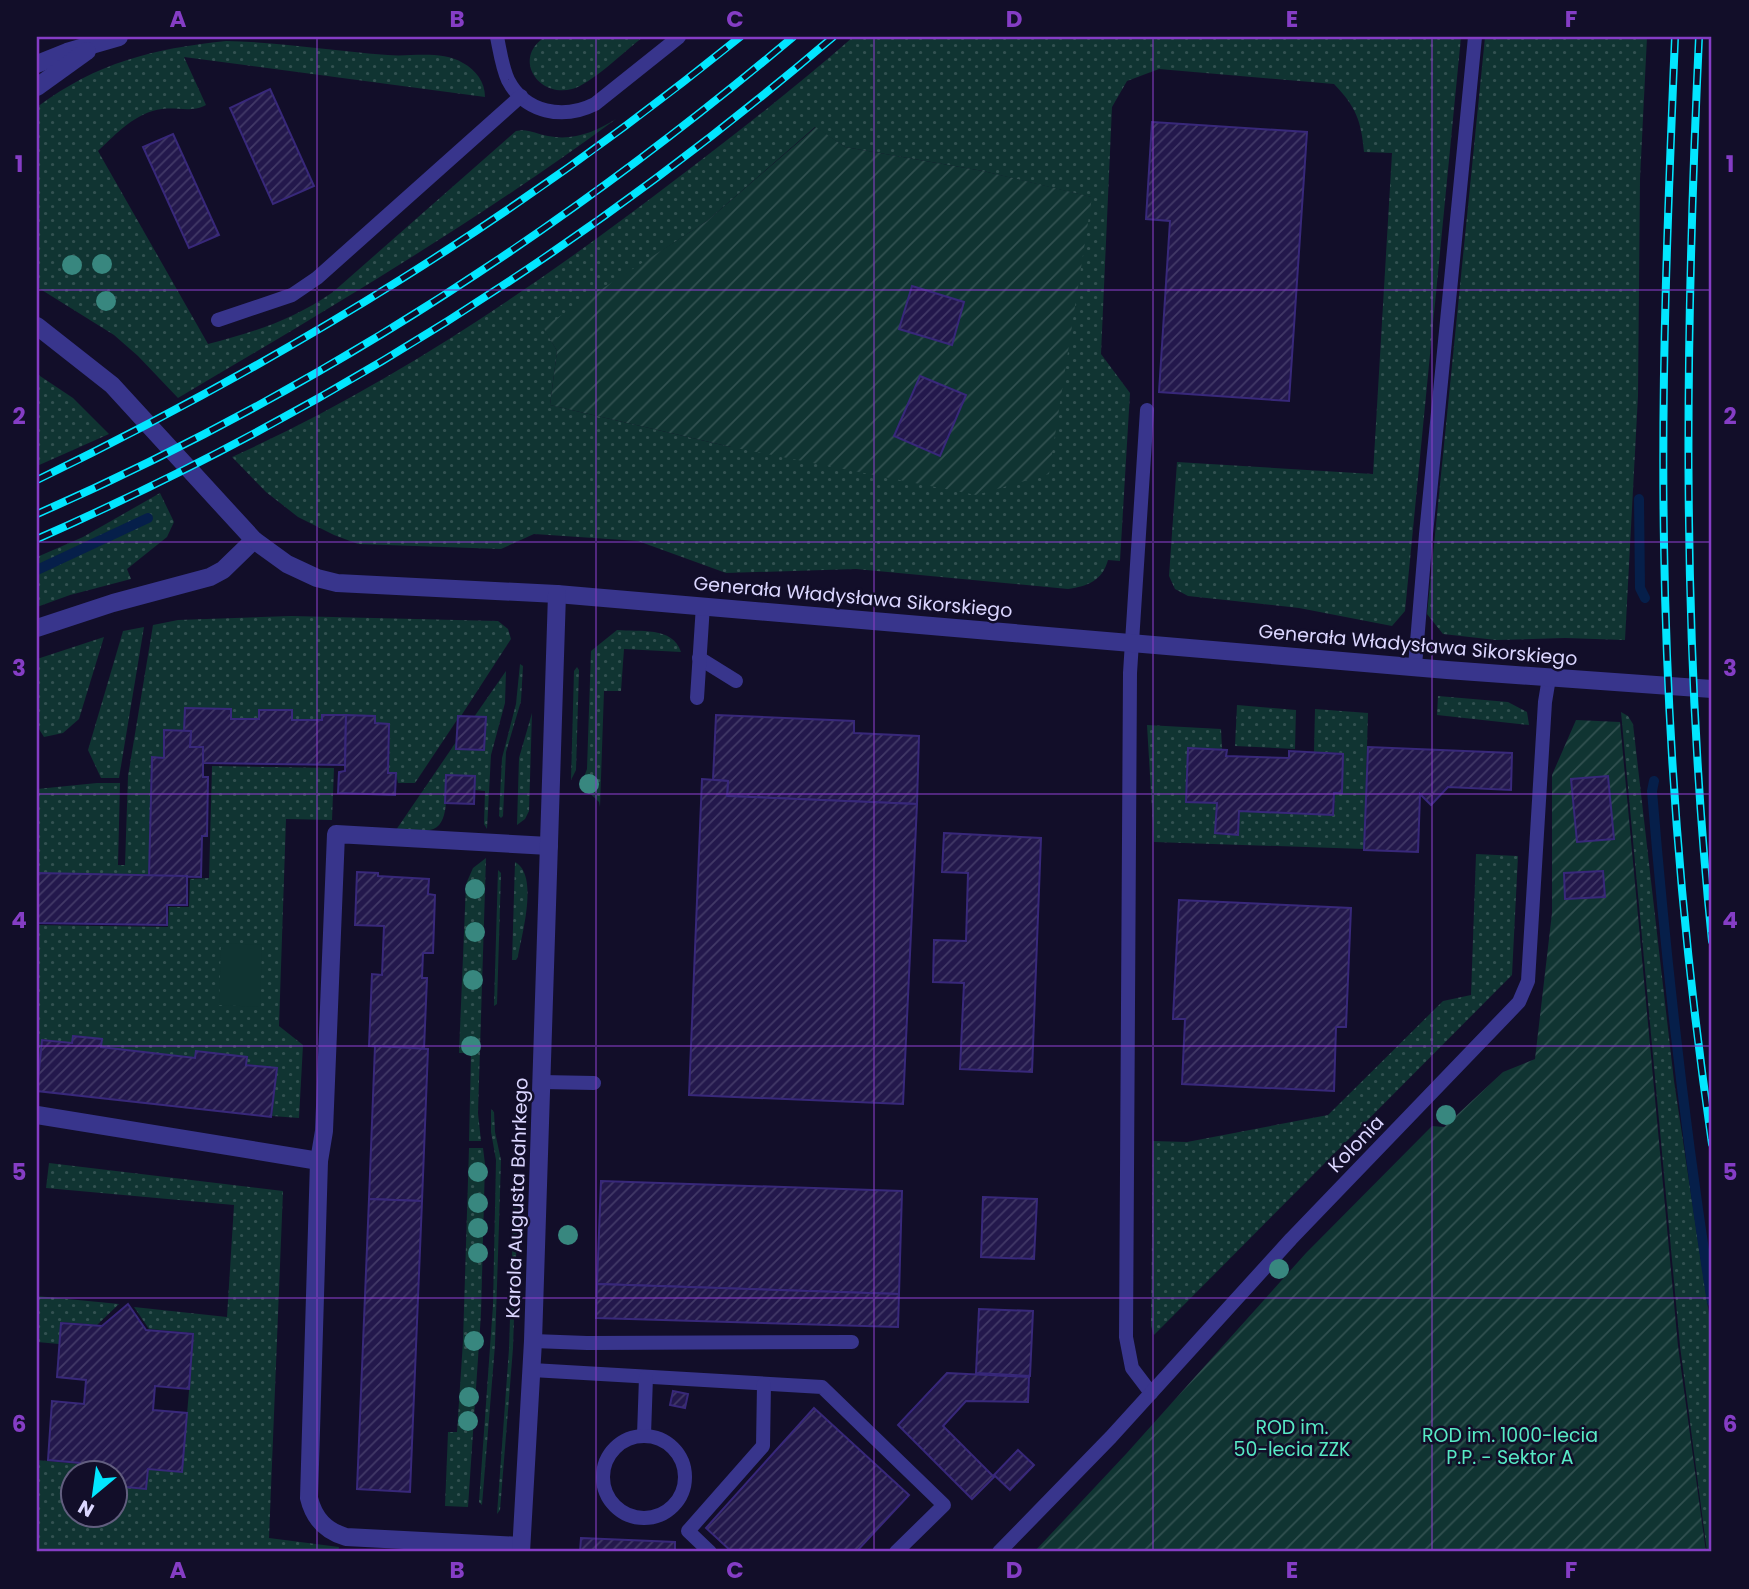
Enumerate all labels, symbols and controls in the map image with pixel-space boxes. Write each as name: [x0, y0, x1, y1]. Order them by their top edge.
text: A: [170, 3, 187, 35]
text: B: [449, 3, 465, 35]
text: C: [726, 3, 744, 35]
text: D: [1006, 3, 1022, 35]
text: E: [1286, 3, 1298, 35]
text: F: [1565, 3, 1577, 35]
text: 1: [15, 148, 23, 180]
text: 1: [1726, 148, 1734, 180]
text: 2: [12, 400, 26, 432]
text: 2: [1723, 400, 1737, 432]
street label: Generała Władysława Sikorskiego: [692, 570, 1014, 624]
street label: Generała Władysława Sikorskiego: [1257, 618, 1579, 672]
text: 3: [12, 652, 26, 684]
text: 3: [1723, 652, 1737, 684]
text: 4: [11, 904, 27, 936]
text: 4: [1722, 904, 1738, 936]
street label: Karola Augusta Bahrkego: [499, 1077, 535, 1319]
street label: Kolonia: [1322, 1109, 1390, 1179]
text: 5: [12, 1156, 26, 1188]
text: 5: [1723, 1156, 1737, 1188]
text: 6: [12, 1408, 26, 1440]
text: 6: [1723, 1408, 1737, 1440]
park label: ROD im. 50-lecia ZZK: [1234, 1414, 1350, 1463]
park label: ROD im. 1000-lecia P.P. - Sektor A: [1422, 1422, 1598, 1471]
north arrow: [60, 1460, 130, 1530]
text: N: [73, 1493, 99, 1524]
text: A: [170, 1554, 187, 1586]
text: B: [449, 1554, 465, 1586]
text: C: [726, 1554, 744, 1586]
text: D: [1006, 1554, 1022, 1586]
text: E: [1286, 1554, 1298, 1586]
text: F: [1565, 1554, 1577, 1586]

